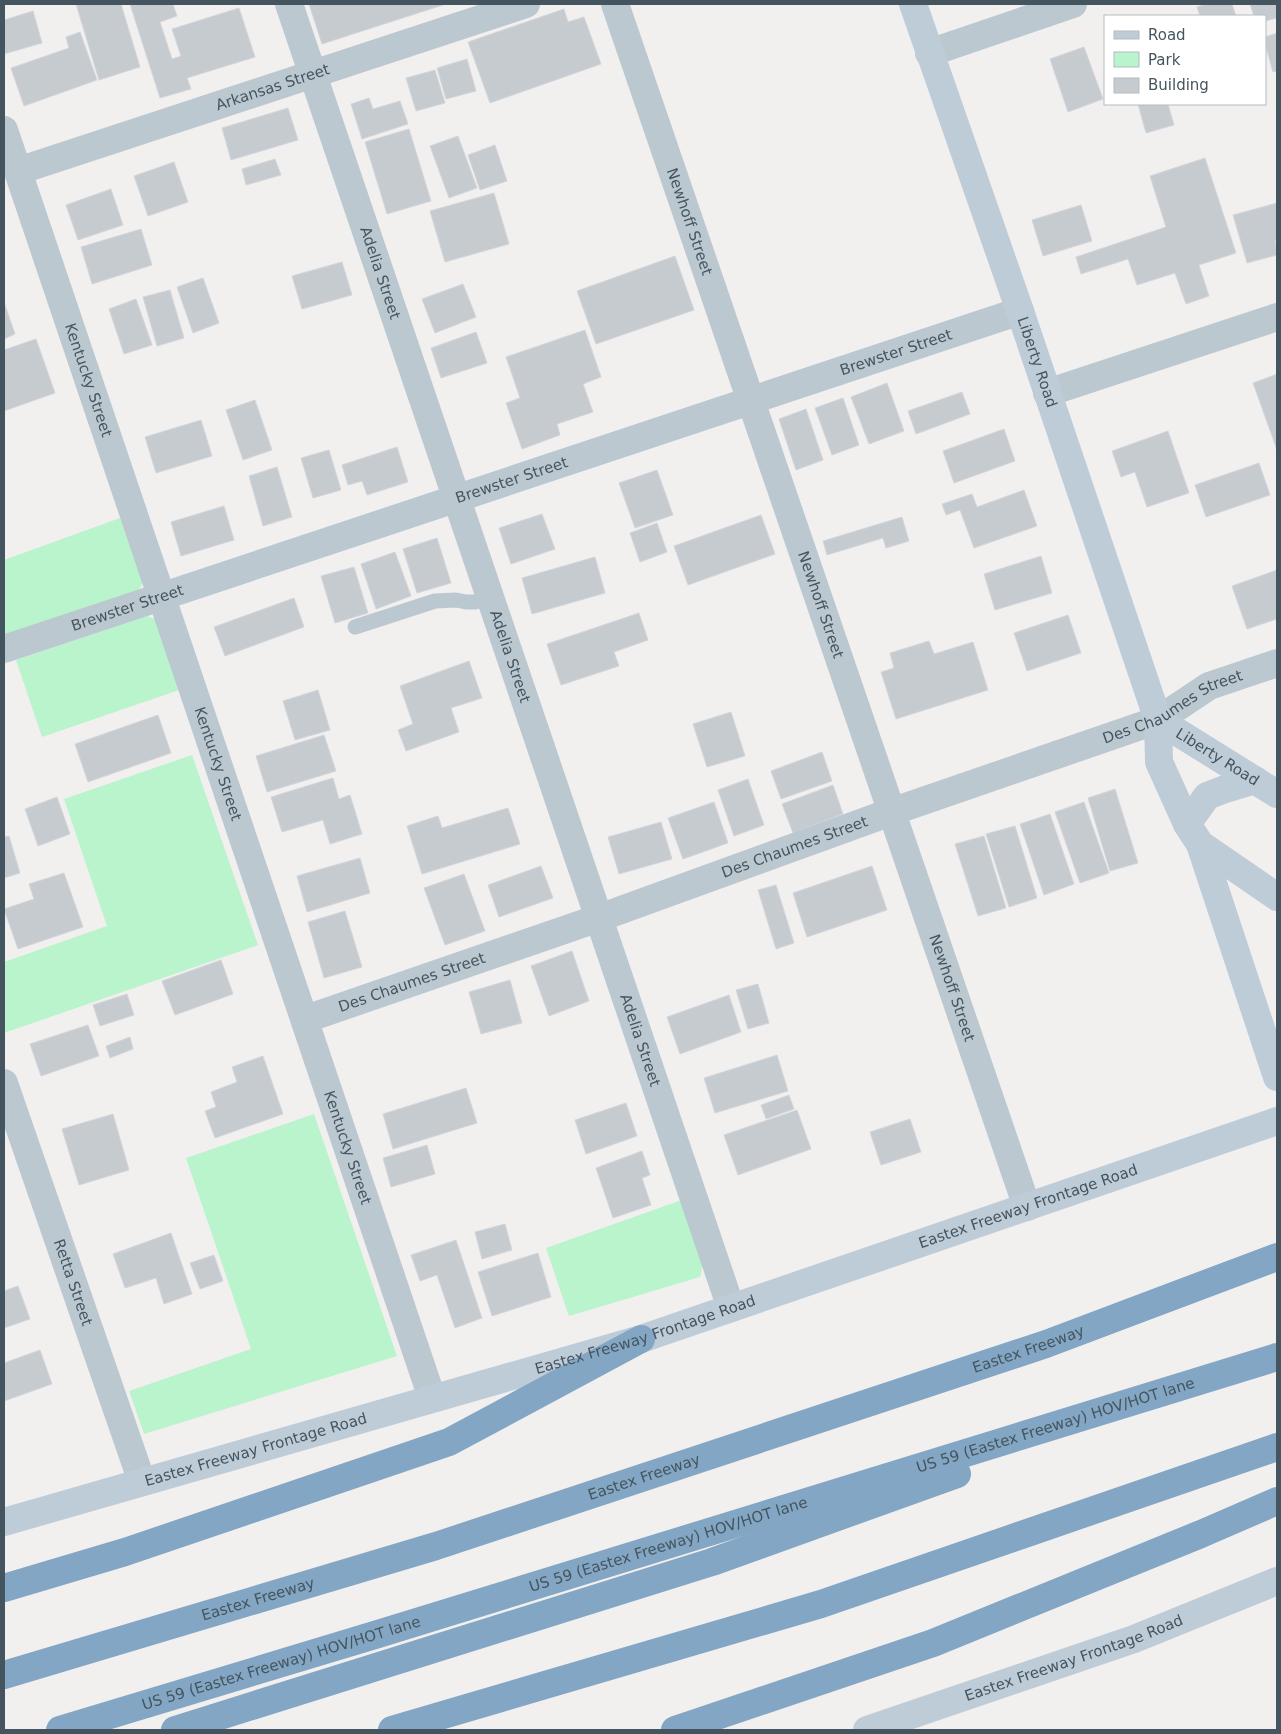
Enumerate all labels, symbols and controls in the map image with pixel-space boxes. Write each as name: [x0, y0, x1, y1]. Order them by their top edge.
legend: [1104, 15, 1266, 105]
text: Road: [1148, 26, 1186, 44]
text: Park: [1148, 51, 1181, 69]
street label: Arkansas Street: [213, 60, 332, 114]
text: Building: [1148, 76, 1209, 94]
street label: Newhoff Street: [663, 166, 716, 278]
street label: Adelia Street: [356, 224, 404, 322]
street label: Liberty Road: [1014, 314, 1061, 410]
street label: Kentucky Street: [61, 321, 116, 439]
street label: Brewster Street: [837, 325, 954, 379]
street label: Brewster Street: [453, 453, 570, 507]
street label: Newhoff Street: [794, 549, 847, 661]
street label: Brewster Street: [69, 581, 186, 635]
street label: Adelia Street: [486, 608, 534, 705]
street label: Des Chaumes Street: [1100, 666, 1245, 747]
street label: Kentucky Street: [190, 705, 246, 823]
street label: Liberty Road: [1172, 724, 1262, 790]
street label: Des Chaumes Street: [719, 812, 870, 882]
street label: Newhoff Street: [925, 932, 979, 1044]
street label: Des Chaumes Street: [336, 949, 488, 1016]
street label: Adelia Street: [616, 991, 664, 1089]
street label: Kentucky Street: [320, 1088, 375, 1207]
street label: Eastex Freeway Frontage Road: [916, 1160, 1140, 1252]
street label: Retta Street: [50, 1237, 96, 1328]
street label: Eastex Freeway Frontage Road: [533, 1291, 758, 1378]
street label: Eastex Freeway: [970, 1321, 1087, 1377]
street label: US 59 (Eastex Freeway) HOV/HOT lane: [914, 1374, 1197, 1477]
street label: Eastex Freeway Frontage Road: [143, 1409, 369, 1490]
street label: Eastex Freeway: [586, 1450, 703, 1504]
street label: US 59 (Eastex Freeway) HOV/HOT lane: [527, 1493, 810, 1596]
street label: Eastex Freeway: [199, 1574, 317, 1625]
street label: Eastex Freeway Frontage Road: [962, 1611, 1186, 1705]
street label: US 59 (Eastex Freeway) HOV/HOT lane: [140, 1612, 423, 1714]

